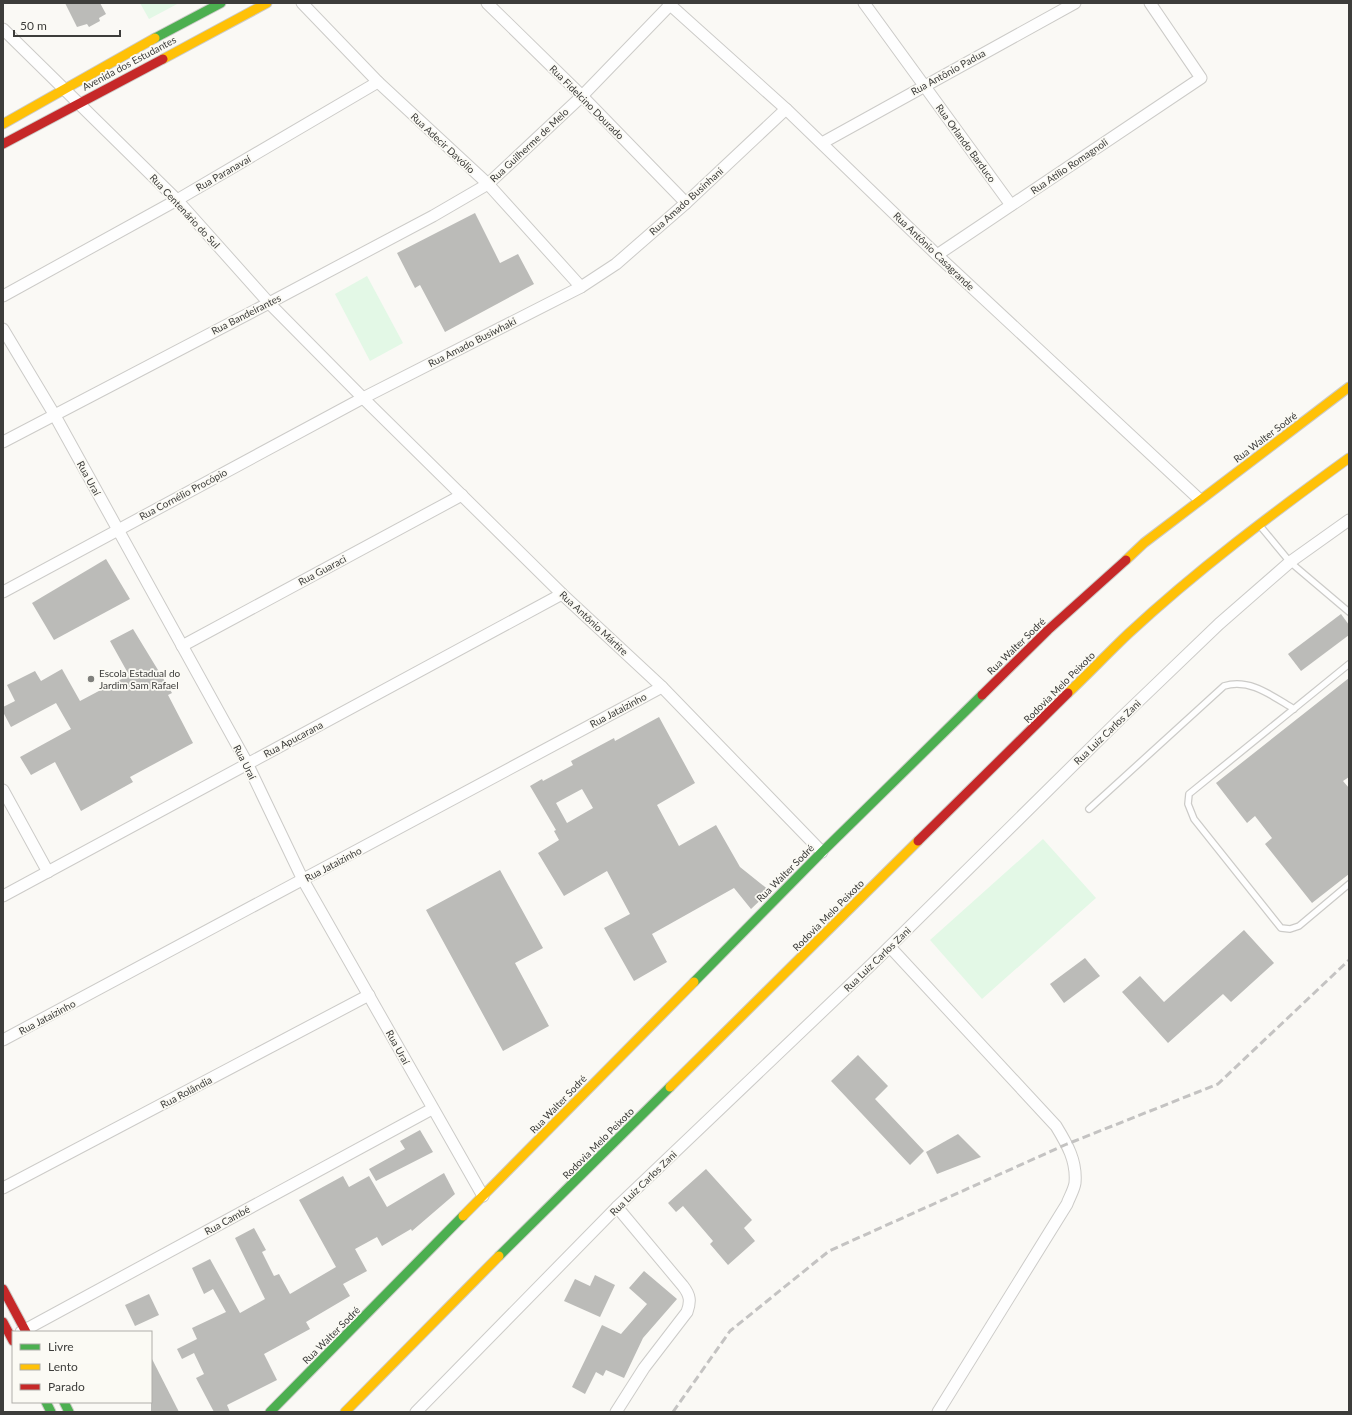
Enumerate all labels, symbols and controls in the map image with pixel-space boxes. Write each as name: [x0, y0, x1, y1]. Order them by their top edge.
scale bar: [14, 12, 120, 38]
text: 50 m: [20, 18, 47, 33]
street label: Avenida dos Estudantes: [80, 33, 178, 93]
street label: Rua Antônio Padua: [909, 47, 987, 97]
street label: Rua Fidelcino Dourado: [547, 62, 627, 142]
street label: Rua Orlando Barduco: [934, 102, 999, 185]
street label: Rua Guilherme de Melo: [487, 105, 571, 185]
street label: Rua Adecir Davólio: [409, 110, 478, 176]
street label: Rua Atílio Romagnoli: [1028, 136, 1110, 196]
street label: Rua Paranavaí: [193, 152, 253, 194]
street label: Rua Amado Businhani: [647, 165, 725, 237]
street label: Rua Centenário do Sul: [147, 171, 223, 251]
street label: Rua Antônio Casagrande: [891, 209, 977, 293]
street label: Rua Bandeirantes: [209, 291, 283, 337]
street label: Rua Amado Busiwhaki: [426, 315, 518, 369]
street label: Rua Walter Sodré: [1231, 409, 1299, 465]
street label: Rua Uraí: [75, 459, 104, 498]
street label: Rua Cornélio Procópio: [137, 466, 229, 522]
street label: Rua Guaraci: [296, 552, 348, 588]
street label: Rua Antônio Mártire: [557, 588, 631, 658]
street label: Rua Walter Sodré: [984, 615, 1048, 677]
street label: Rodovia Melo Peixoto: [1021, 649, 1097, 725]
place label: Escola Estadual do Jardim Sam Rafael: [99, 667, 181, 691]
marker: Escola Estadual do Jardim Sam Rafael: [86, 674, 96, 684]
street label: Rua Jataizinho: [588, 690, 649, 730]
street label: Rua Luiz Carlos Zani: [1071, 697, 1143, 767]
street label: Rua Apucarana: [261, 718, 325, 760]
street label: Rua Uraí: [231, 743, 259, 782]
street label: Rua Walter Sodré: [754, 842, 816, 904]
street label: Rua Jataizinho: [303, 844, 364, 884]
street label: Rodovia Melo Peixoto: [790, 877, 866, 953]
street label: Rua Luiz Carlos Zani: [841, 924, 913, 994]
street label: Rua Jataizinho: [17, 997, 78, 1037]
street label: Rua Uraí: [384, 1028, 413, 1067]
street label: Rua Walter Sodré: [527, 1072, 589, 1136]
street label: Rua Rolândia: [158, 1073, 214, 1111]
street label: Rodovia Melo Peixoto: [560, 1105, 636, 1181]
street label: Rua Luiz Carlos Zani: [607, 1148, 679, 1218]
street label: Rua Cambé: [202, 1203, 252, 1237]
street label: Rua Walter Sodré: [300, 1304, 362, 1366]
legend: [12, 1331, 152, 1403]
text: Livre: [48, 1339, 74, 1354]
text: Lento: [48, 1359, 78, 1374]
text: Parado: [48, 1379, 85, 1394]

